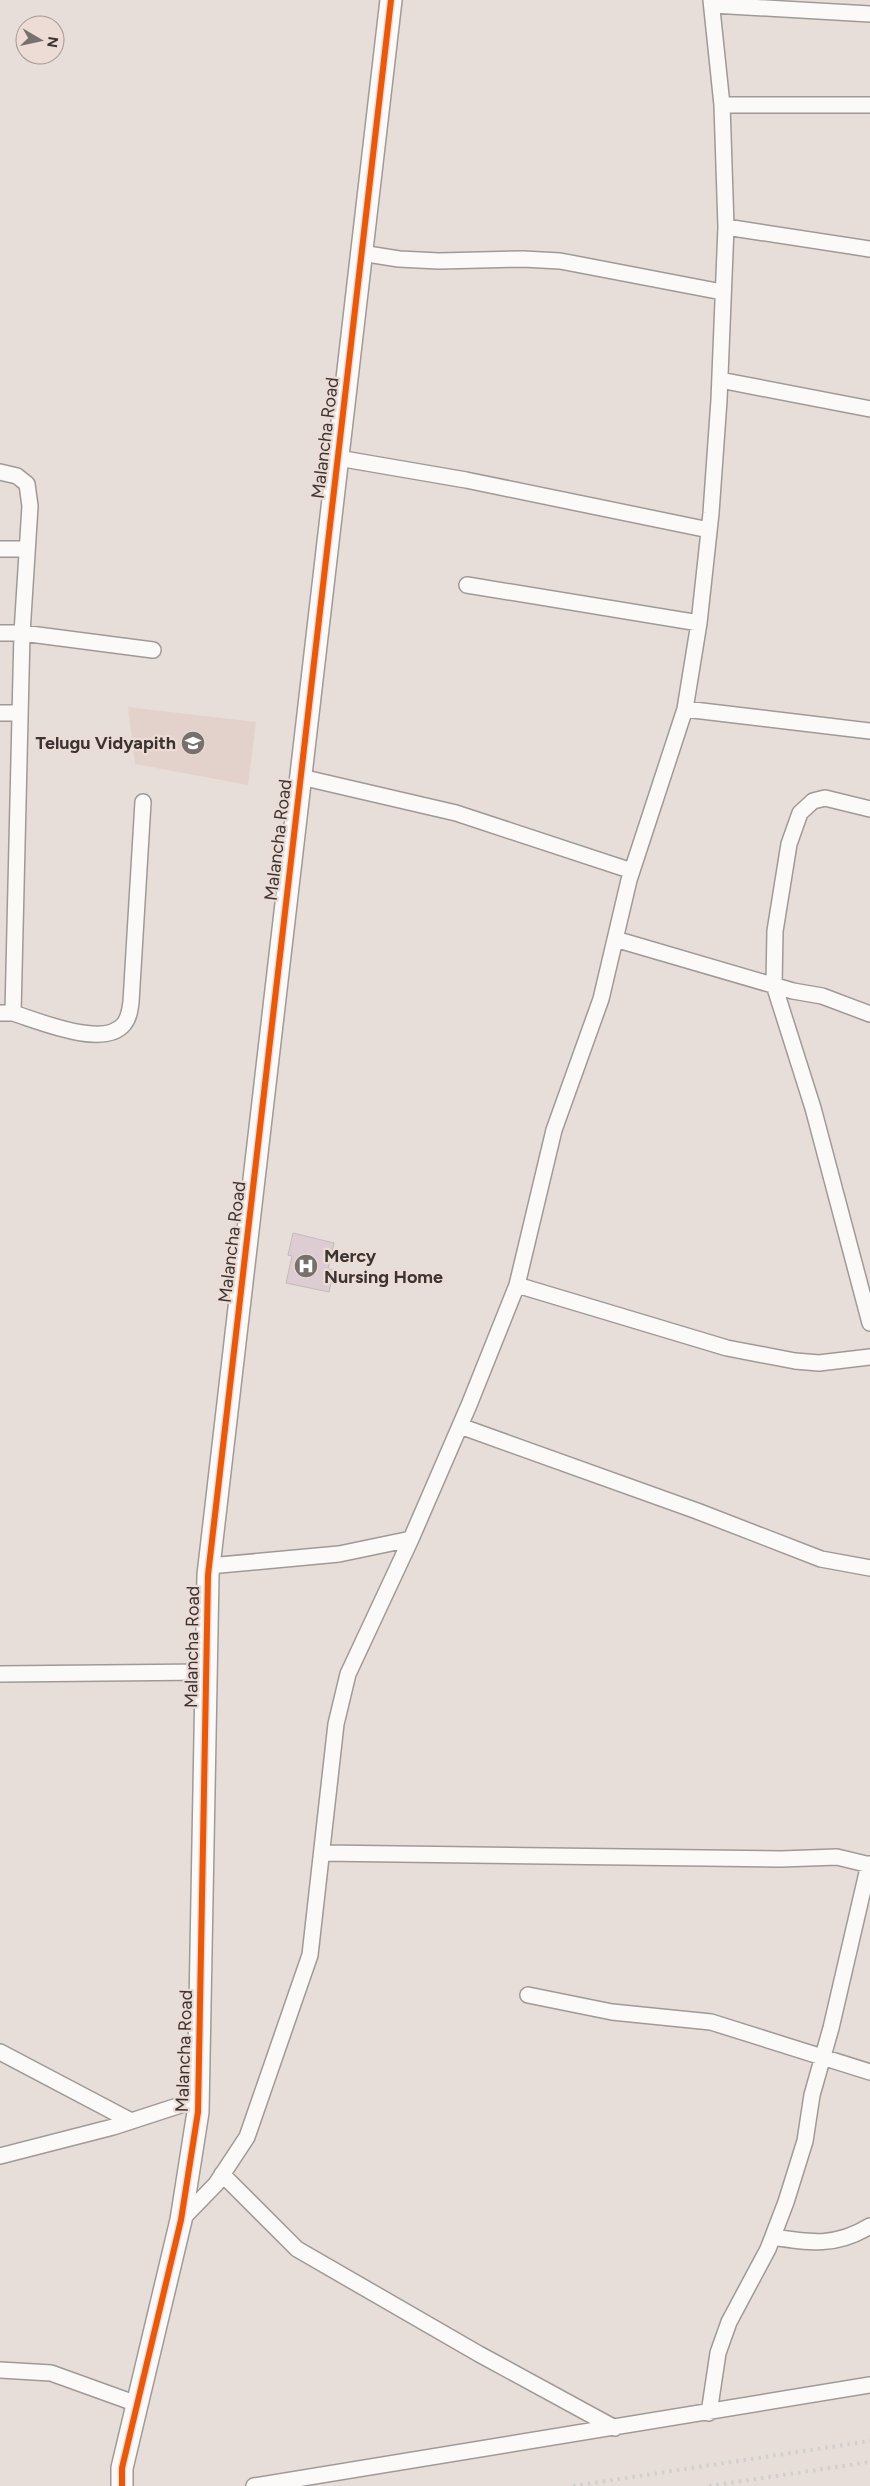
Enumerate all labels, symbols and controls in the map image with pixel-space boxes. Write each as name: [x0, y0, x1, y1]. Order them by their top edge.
north arrow: [15, 15, 65, 65]
text: N: [43, 35, 62, 49]
street label: Malancha Road: [307, 376, 343, 500]
school or university icon: Telugu Vidyapith: [180, 730, 206, 756]
place label: Telugu Vidyapith: [36, 732, 176, 754]
street label: Malancha Road: [260, 778, 296, 902]
street label: Malancha Road: [214, 1180, 250, 1304]
place label: Mercy Nursing Home: [324, 1245, 443, 1288]
hospital icon: Mercy Nursing Home: [293, 1253, 319, 1279]
street label: Malancha Road: [180, 1586, 204, 1708]
street label: Malancha Road: [171, 1989, 197, 2113]

